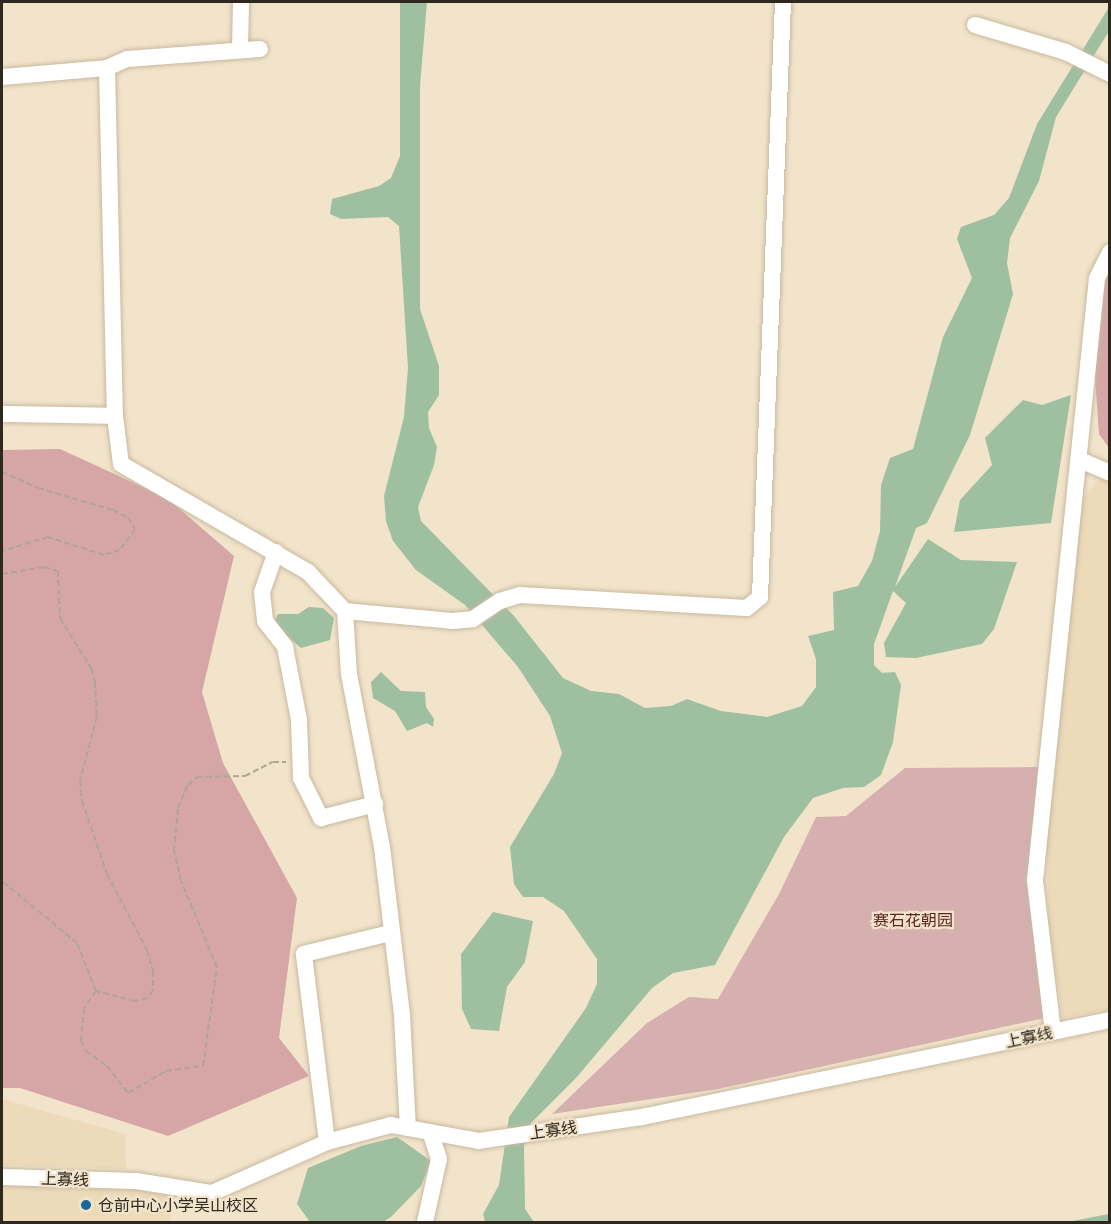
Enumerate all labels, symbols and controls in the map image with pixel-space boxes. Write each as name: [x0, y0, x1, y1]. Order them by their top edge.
park label: 赛石花朝园: [873, 910, 953, 930]
street label: 上寡线: [1004, 1023, 1054, 1051]
street label: 上寡线: [528, 1117, 578, 1143]
street label: 上寡线: [41, 1169, 89, 1189]
place label: 仓前中心小学吴山校区: [98, 1195, 258, 1215]
marker: 仓前中心小学吴山校区: [79, 1198, 93, 1212]

